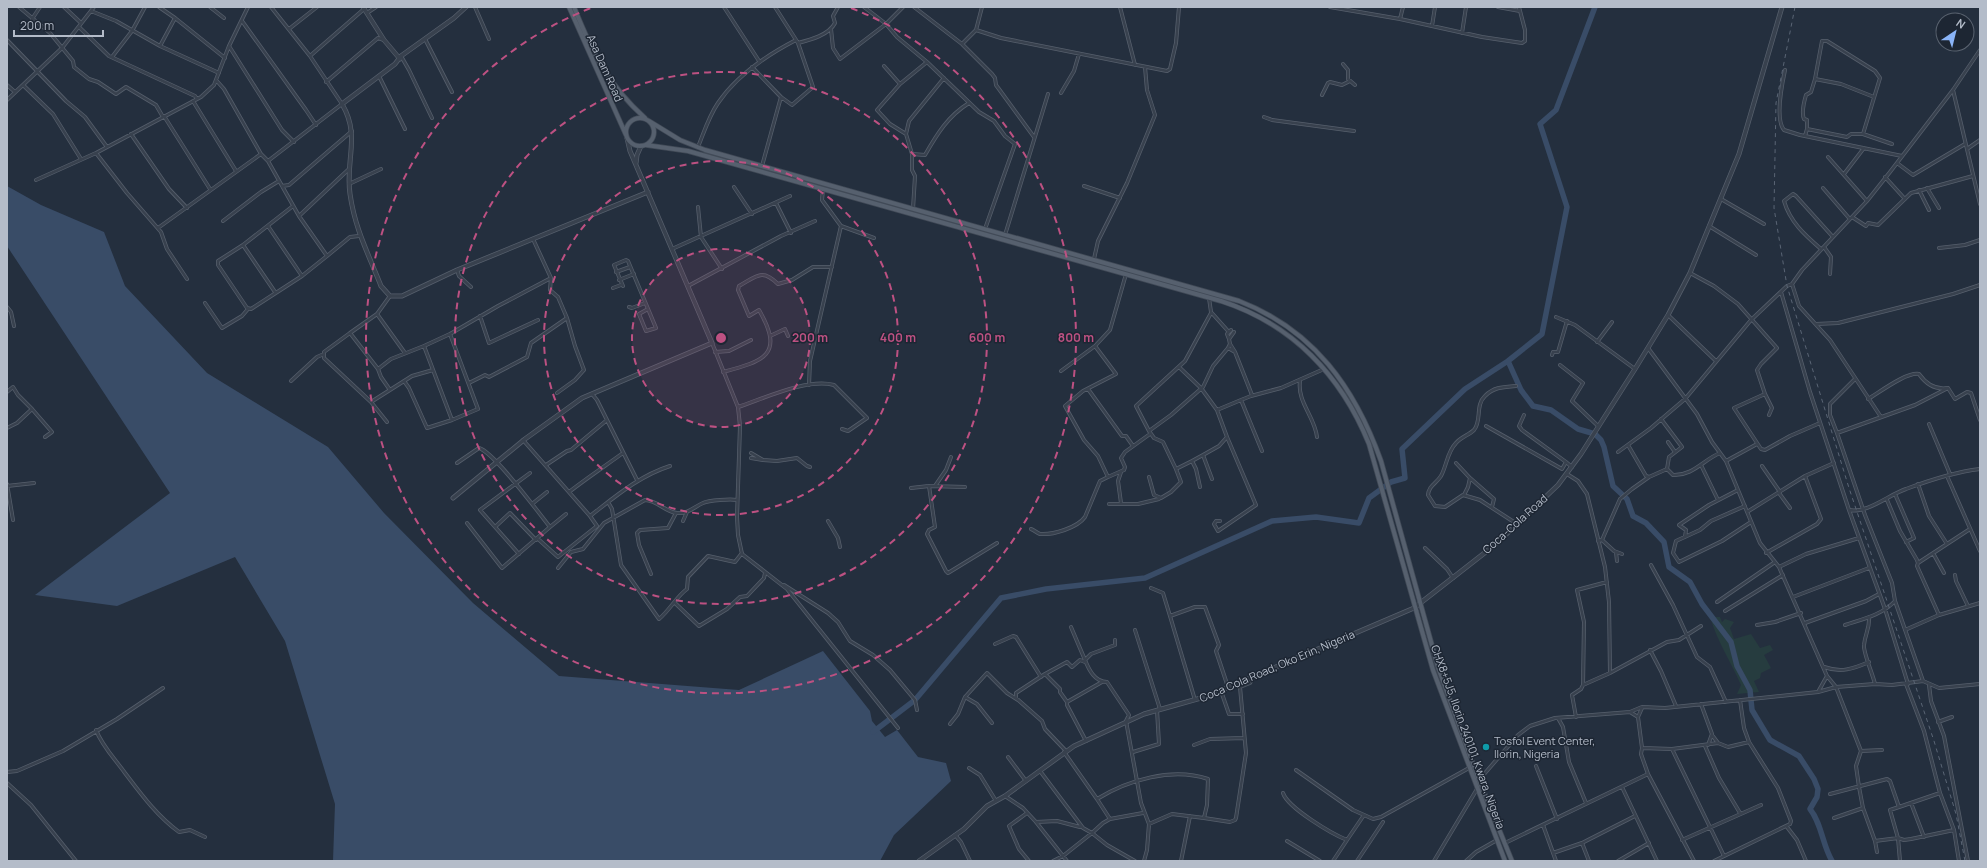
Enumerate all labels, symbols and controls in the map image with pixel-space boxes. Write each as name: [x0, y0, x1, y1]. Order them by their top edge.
scale bar: [14, 12, 103, 38]
north arrow: [1935, 12, 1975, 52]
text: N: [1953, 15, 1969, 32]
text: 200 m: [20, 17, 54, 34]
street label: Asa Dam Road: [584, 32, 627, 104]
text: 200 m: [792, 329, 828, 346]
text: 400 m: [880, 329, 916, 346]
text: 600 m: [969, 329, 1005, 346]
text: 800 m: [1058, 329, 1094, 346]
centre of rings: [714, 331, 728, 345]
street label: Coca-Cola Road: [1479, 490, 1550, 557]
street label: Coca Cola Road, Oko Erin, Nigeria: [1197, 626, 1357, 705]
street label: CHX8+5J5, Ilorin 240101, Kwara, Nigeria: [1428, 643, 1509, 831]
place label: Tosfol Event Center, Ilorin, Nigeria: [1494, 733, 1595, 761]
marker: Tosfol Event Center, Ilorin, Nigeria: [1481, 742, 1491, 752]

